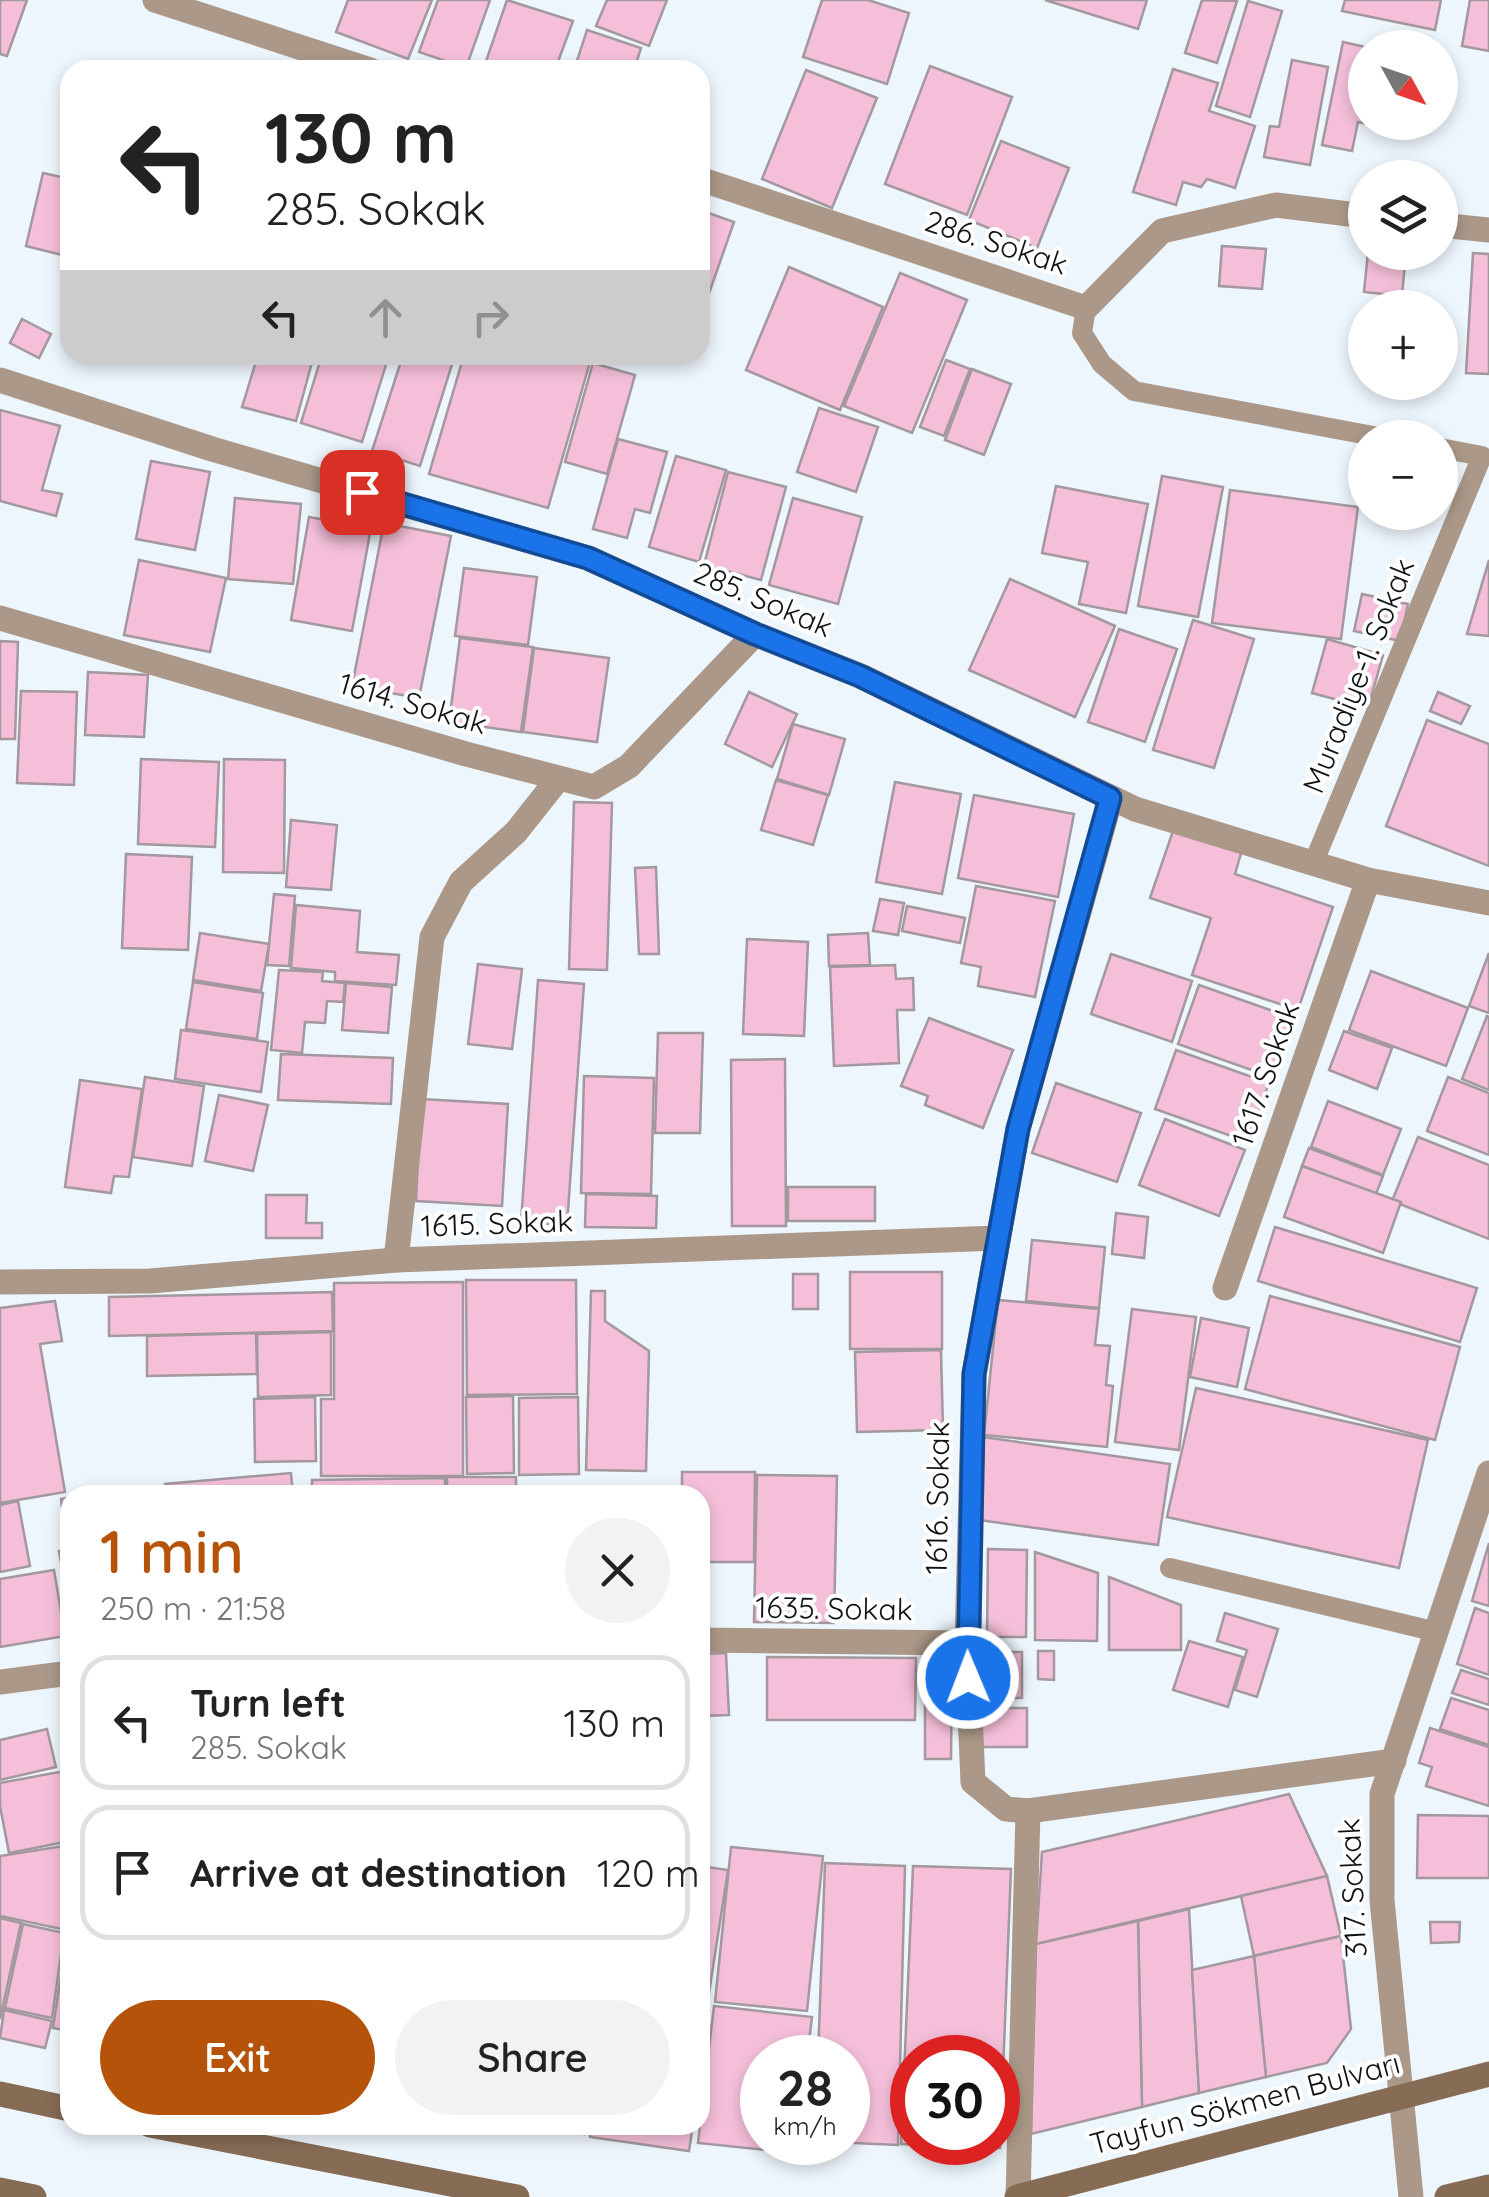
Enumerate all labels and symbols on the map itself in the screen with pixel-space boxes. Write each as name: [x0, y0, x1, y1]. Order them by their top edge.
north arrow: [1348, 30, 1458, 140]
street label: 286. Sokak: [920, 201, 1072, 283]
pin: [320, 450, 405, 535]
street label: 285. Sokak: [688, 553, 839, 645]
street label: Muradiye-1. Sokak: [1294, 553, 1422, 799]
street label: 1614. Sokak: [335, 664, 492, 742]
street label: 1617. Sokak: [1223, 996, 1308, 1151]
street label: 1615. Sokak: [420, 1201, 574, 1245]
street label: 1616. Sokak: [917, 1421, 957, 1575]
street label: 1635. Sokak: [755, 1588, 913, 1628]
position arrow: [916, 1626, 1020, 1730]
street label: 317. Sokak: [1329, 1818, 1375, 1959]
speed limit sign: 30: [890, 2035, 1020, 2165]
street label: Tayfun Sökmen Bulvarı: [1086, 2043, 1404, 2163]

